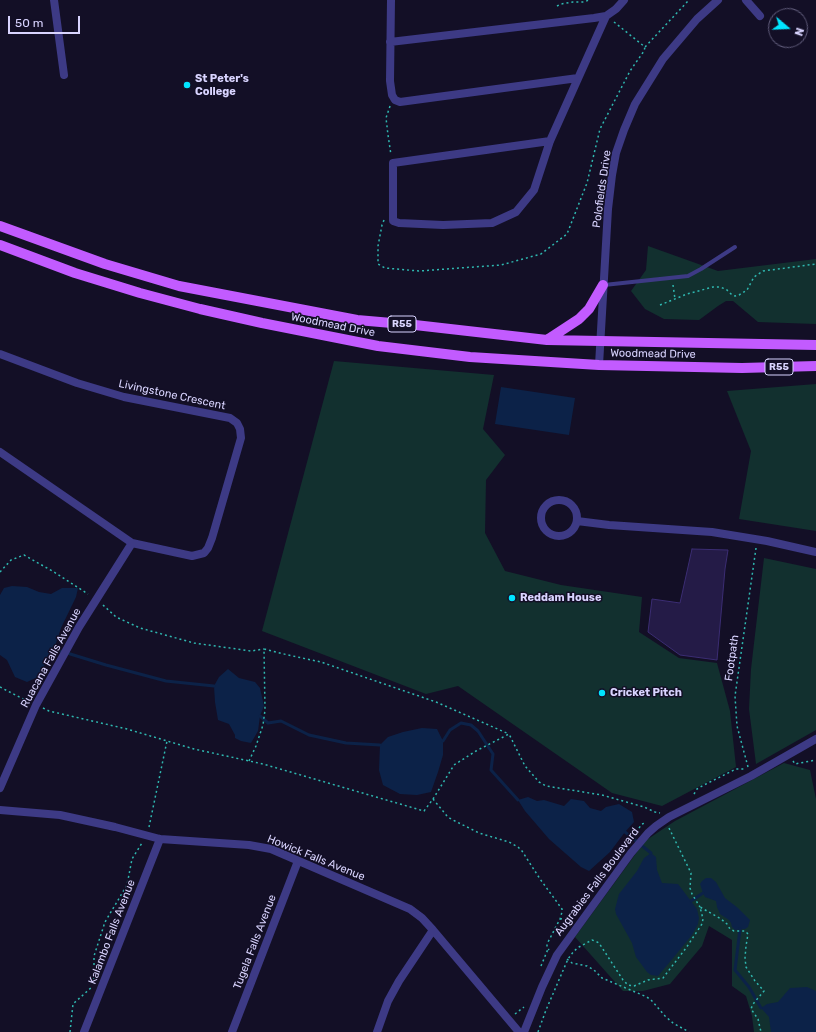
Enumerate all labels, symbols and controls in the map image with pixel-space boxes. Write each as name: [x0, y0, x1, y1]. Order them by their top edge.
scale bar: [10, 8, 82, 34]
north arrow: [768, 8, 808, 48]
text: 50 m: [15, 16, 43, 30]
text: N: [791, 26, 806, 38]
place label: St Peter's College: [195, 72, 249, 98]
marker: St Peter's College: [182, 80, 192, 90]
street label: Polofields Drive: [590, 149, 614, 229]
street label: Woodmead Drive: [290, 310, 376, 340]
road number: R55: [388, 316, 416, 332]
street label: Woodmead Drive: [610, 347, 696, 361]
road number: R55: [765, 359, 793, 375]
street label: Livingstone Crescent: [117, 377, 227, 413]
place label: Reddam House: [520, 591, 601, 605]
marker: Reddam House: [507, 593, 517, 603]
street label: Ruacana Falls Avenue: [18, 606, 84, 710]
street label: Footpath: [722, 634, 742, 682]
place label: Cricket Pitch: [610, 686, 682, 700]
marker: Cricket Pitch: [597, 688, 607, 698]
street label: Augrabies Falls Boulevard: [552, 825, 642, 939]
street label: Howick Falls Avenue: [265, 832, 367, 884]
street label: Kalambo Falls Avenue: [86, 878, 138, 986]
street label: Tugela Falls Avenue: [231, 893, 279, 991]

